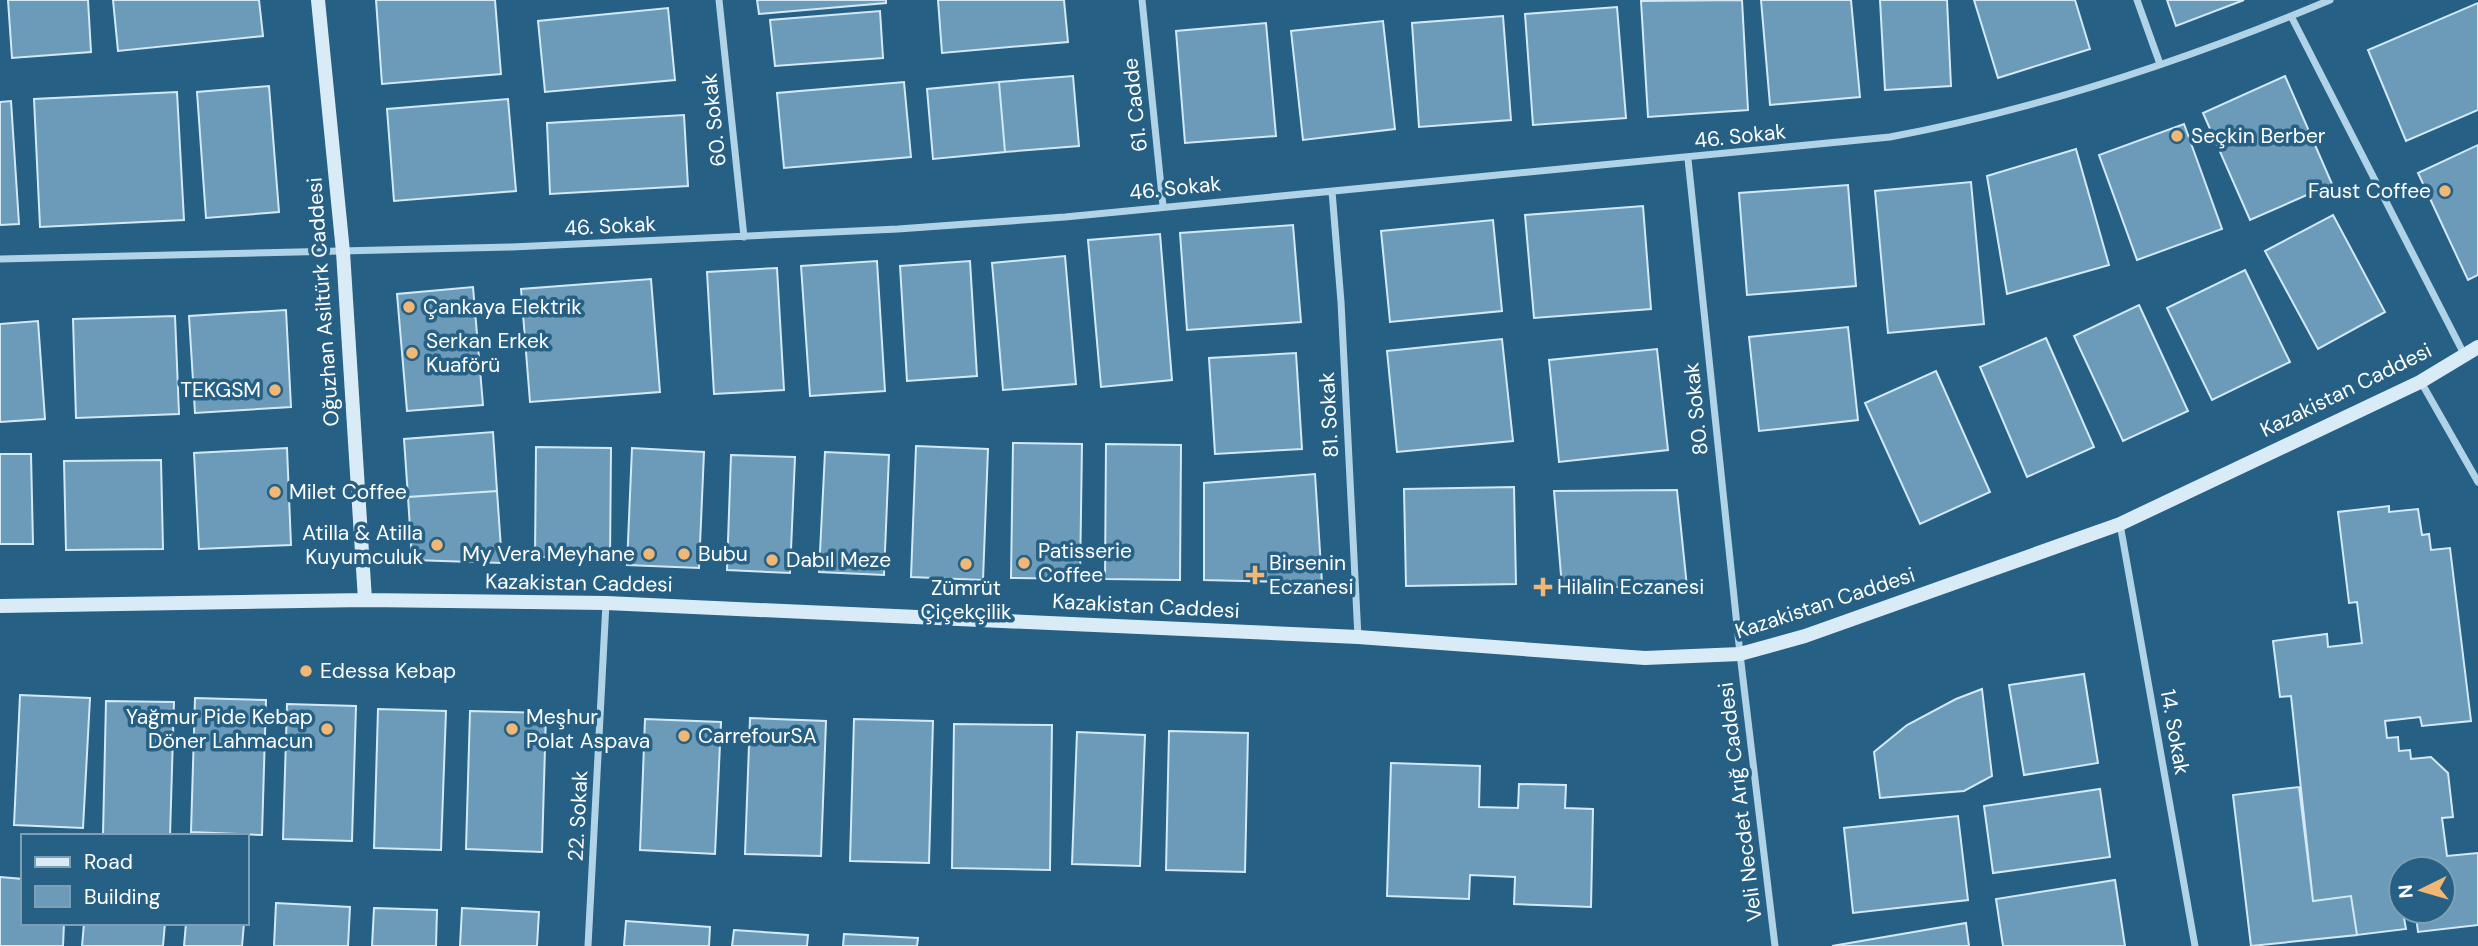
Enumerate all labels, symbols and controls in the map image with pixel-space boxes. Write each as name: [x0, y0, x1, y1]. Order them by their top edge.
street label: 61. Cadde: [1116, 57, 1154, 153]
street label: 60. Sokak: [695, 72, 733, 168]
street label: 46. Sokak: [1693, 117, 1788, 155]
place label: Seçkin Berber: [2191, 122, 2326, 150]
marker: Seçkin Berber: [2169, 128, 2185, 144]
street label: 46. Sokak: [1128, 169, 1223, 207]
street label: Oğuzhan Asiltürk Caddesi: [300, 177, 346, 427]
place label: Faust Coffee: [2308, 177, 2431, 205]
marker: Faust Coffee: [2437, 183, 2453, 199]
street label: 46. Sokak: [563, 210, 657, 242]
place label: Çankaya Elektrik: [423, 293, 582, 321]
marker: Çankaya Elektrik: [401, 299, 417, 315]
place label: Serkan Erkek Kuaförü: [426, 327, 550, 379]
street label: Kazakistan Caddesi: [2256, 336, 2436, 444]
marker: Serkan Erkek Kuaförü: [404, 345, 420, 361]
street label: 80. Sokak: [1677, 361, 1715, 457]
street label: 81. Sokak: [1313, 371, 1345, 459]
place label: TEKGSM: [180, 376, 261, 404]
marker: TEKGSM: [267, 382, 283, 398]
place label: Milet Coffee: [289, 478, 407, 506]
marker: Milet Coffee: [267, 484, 283, 500]
place label: Atilla & Atilla Kuyumculuk: [302, 519, 423, 571]
marker: Atilla & Atilla Kuyumculuk: [429, 537, 445, 553]
place label: Patisserie Coffee: [1038, 537, 1132, 589]
place label: My Vera Meyhane: [462, 540, 635, 568]
place label: Bubu: [698, 540, 748, 568]
marker: My Vera Meyhane: [641, 546, 657, 562]
marker: Bubu: [676, 546, 692, 562]
place label: Dabıl Meze: [786, 546, 891, 574]
place label: Birsenin Eczanesi: [1269, 549, 1353, 601]
marker: Dabıl Meze: [764, 552, 780, 568]
marker: Patisserie Coffee: [1016, 555, 1032, 571]
marker: Zümrüt Çiçekçilik: [958, 556, 974, 572]
street label: Kazakistan Caddesi: [1731, 561, 1919, 645]
street label: Kazakistan Caddesi: [485, 567, 673, 599]
marker: Birsenin Eczanesi: [1247, 567, 1263, 583]
place label: Hilalin Eczanesi: [1557, 573, 1704, 601]
place label: Zümrüt Çiçekçilik: [920, 574, 1012, 626]
marker: Hilalin Eczanesi: [1535, 579, 1551, 595]
street label: Kazakistan Caddesi: [1052, 587, 1240, 625]
place label: Edessa Kebap: [320, 657, 456, 685]
marker: Edessa Kebap: [298, 663, 314, 679]
street label: Veli Necdet Arığ Caddesi: [1711, 681, 1769, 923]
street label: 14. Sokak: [2154, 687, 2196, 777]
place label: Yağmur Pide Kebap Döner Lahmacun: [126, 703, 313, 755]
place label: Meşhur Polat Aspava: [526, 703, 650, 755]
marker: Yağmur Pide Kebap Döner Lahmacun: [319, 721, 335, 737]
marker: Meşhur Polat Aspava: [504, 721, 520, 737]
place label: CarrefourSA: [698, 722, 817, 750]
marker: CarrefourSA: [676, 728, 692, 744]
street label: 22. Sokak: [562, 769, 594, 862]
legend: [21, 834, 248, 925]
text: Road: [84, 848, 133, 876]
north arrow: [2387, 855, 2457, 925]
text: Building: [84, 883, 161, 911]
text: N: [2393, 883, 2419, 899]

